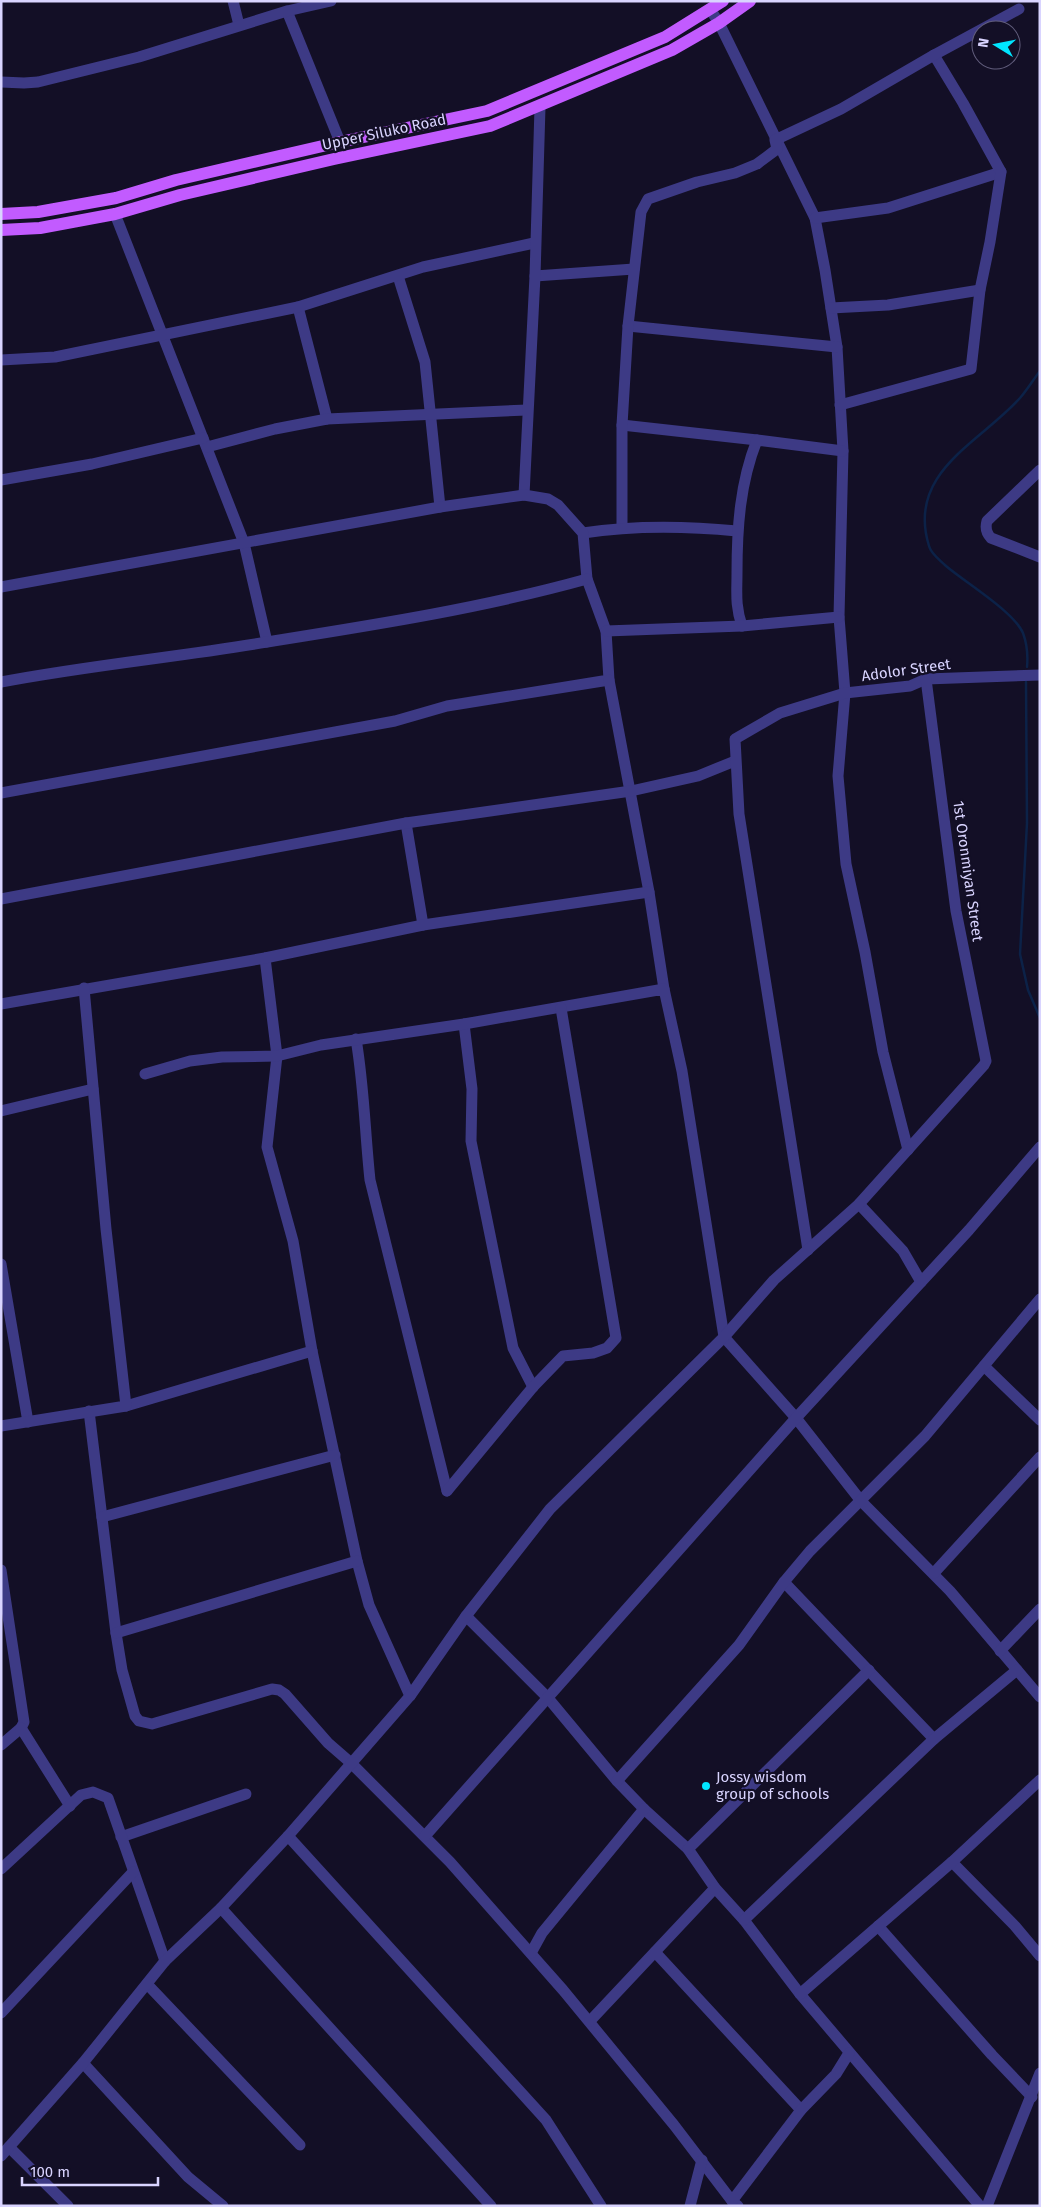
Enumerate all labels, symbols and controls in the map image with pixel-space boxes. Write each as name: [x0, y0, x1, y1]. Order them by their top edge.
north arrow: [971, 20, 1021, 70]
text: N: [975, 37, 993, 49]
street label: Upper Siluko Road: [320, 110, 448, 154]
street label: Adolor Street: [860, 655, 952, 685]
street label: 1st Oronmiyan Street: [949, 799, 987, 943]
place label: Jossy wisdom group of schools: [716, 1768, 829, 1803]
marker: Jossy wisdom group of schools: [700, 1780, 712, 1792]
scale bar: [22, 2154, 159, 2186]
text: 100 m: [30, 2163, 70, 2181]

